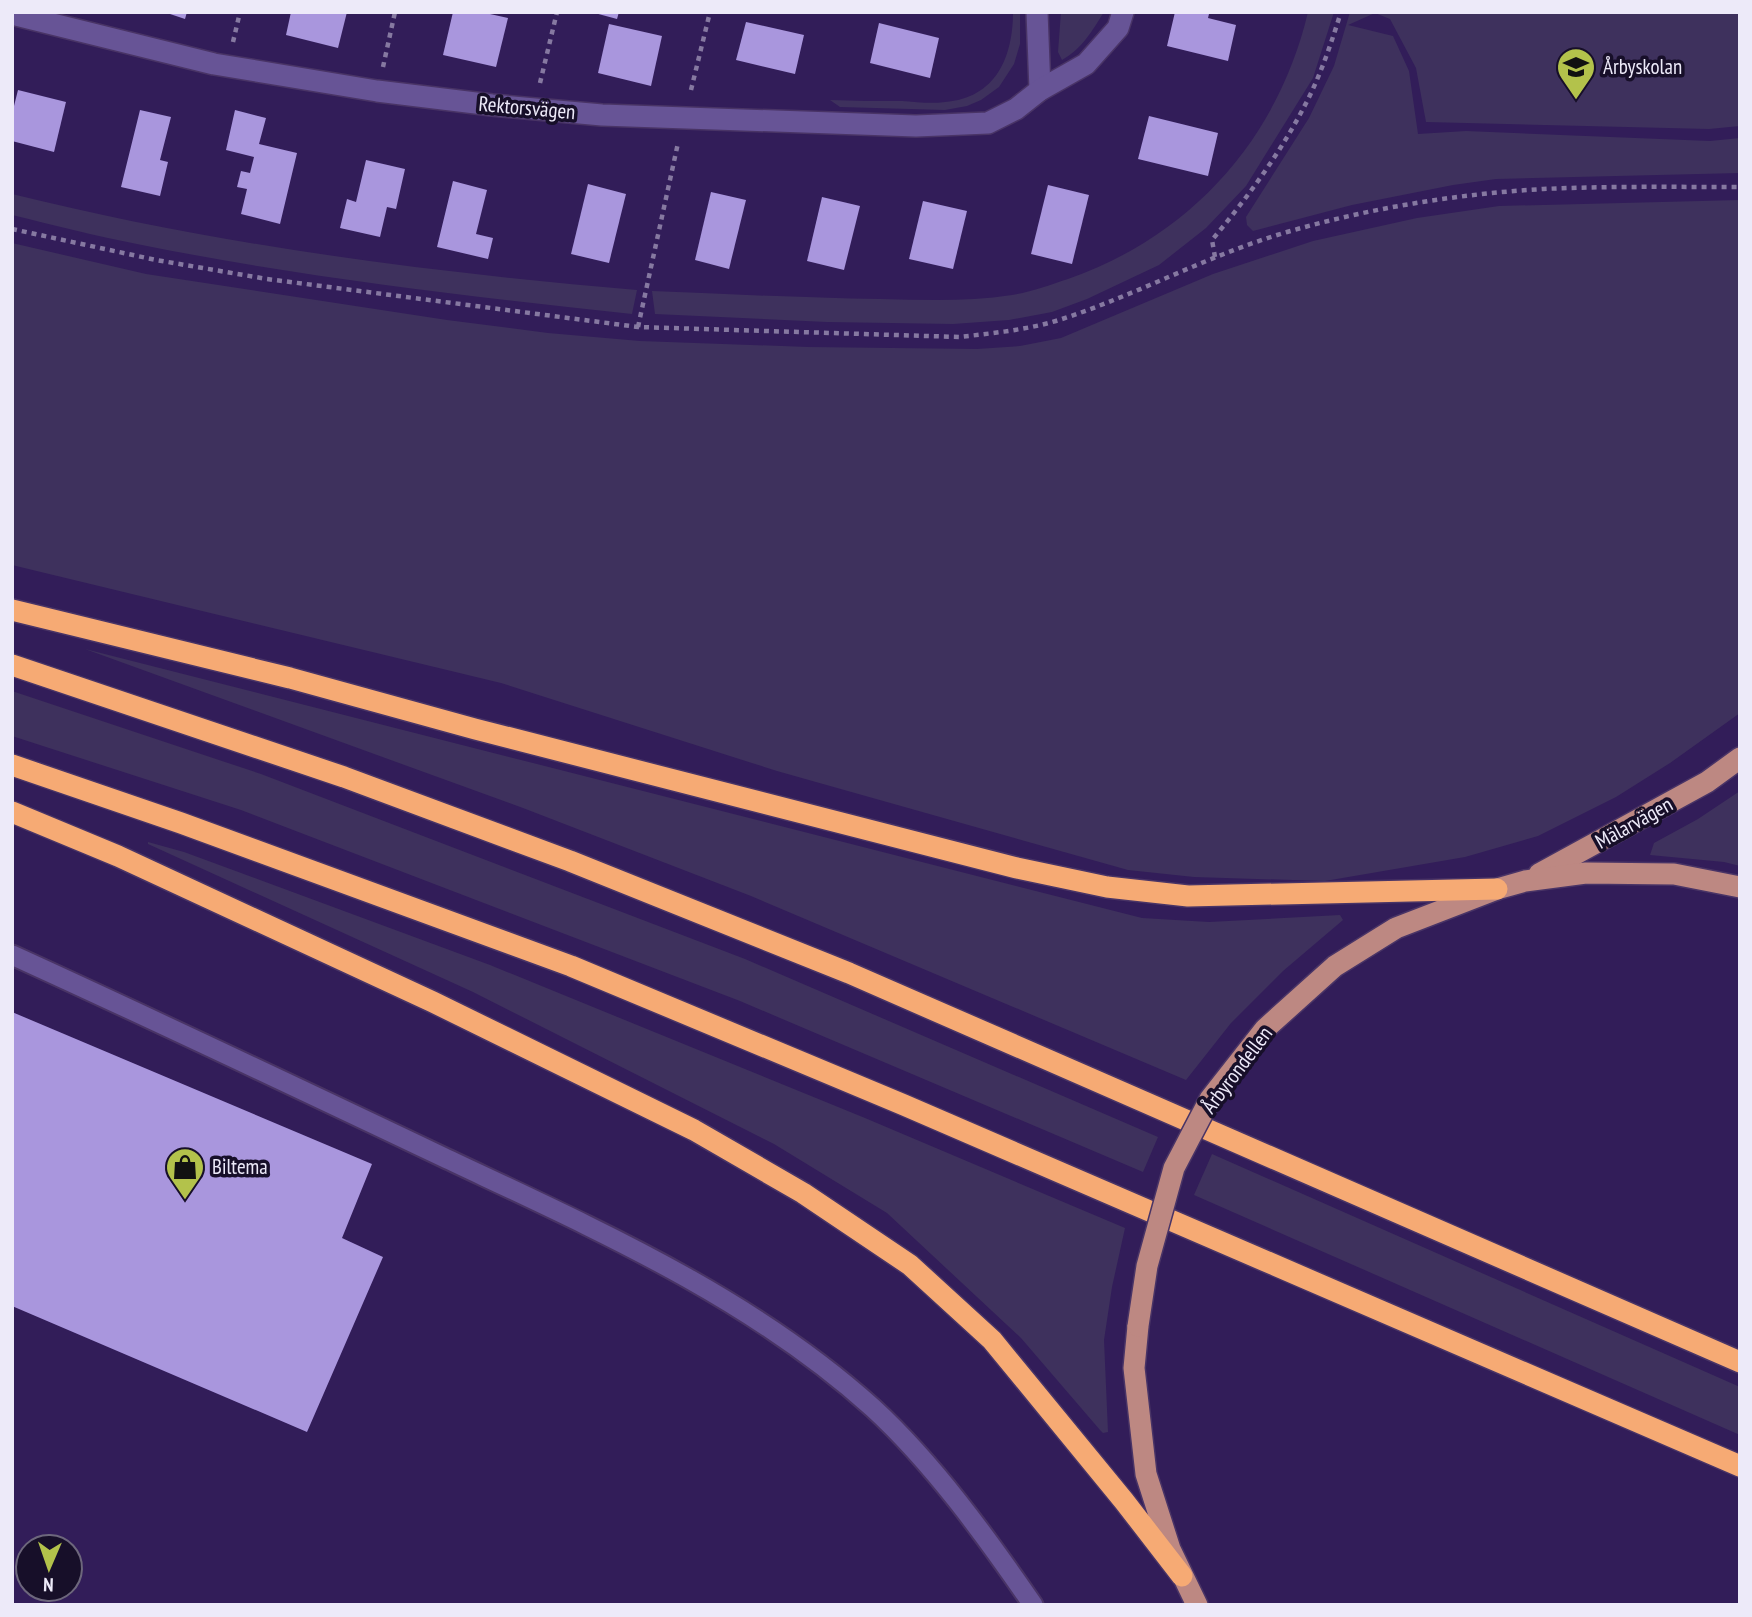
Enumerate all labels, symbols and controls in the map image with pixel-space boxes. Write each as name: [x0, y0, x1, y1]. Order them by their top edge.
school or university icon: Årbyskolan: [1555, 46, 1597, 101]
place label: Årbyskolan: [1603, 53, 1682, 80]
street label: Rektorsvägen: [477, 90, 577, 125]
street label: Mälarvägen: [1590, 790, 1677, 855]
street label: Årbyrondellen: [1195, 1021, 1278, 1119]
shop icon: Biltema: [164, 1146, 206, 1201]
place label: Biltema: [212, 1153, 268, 1180]
north arrow: [14, 1533, 84, 1603]
text: N: [43, 1573, 54, 1597]

